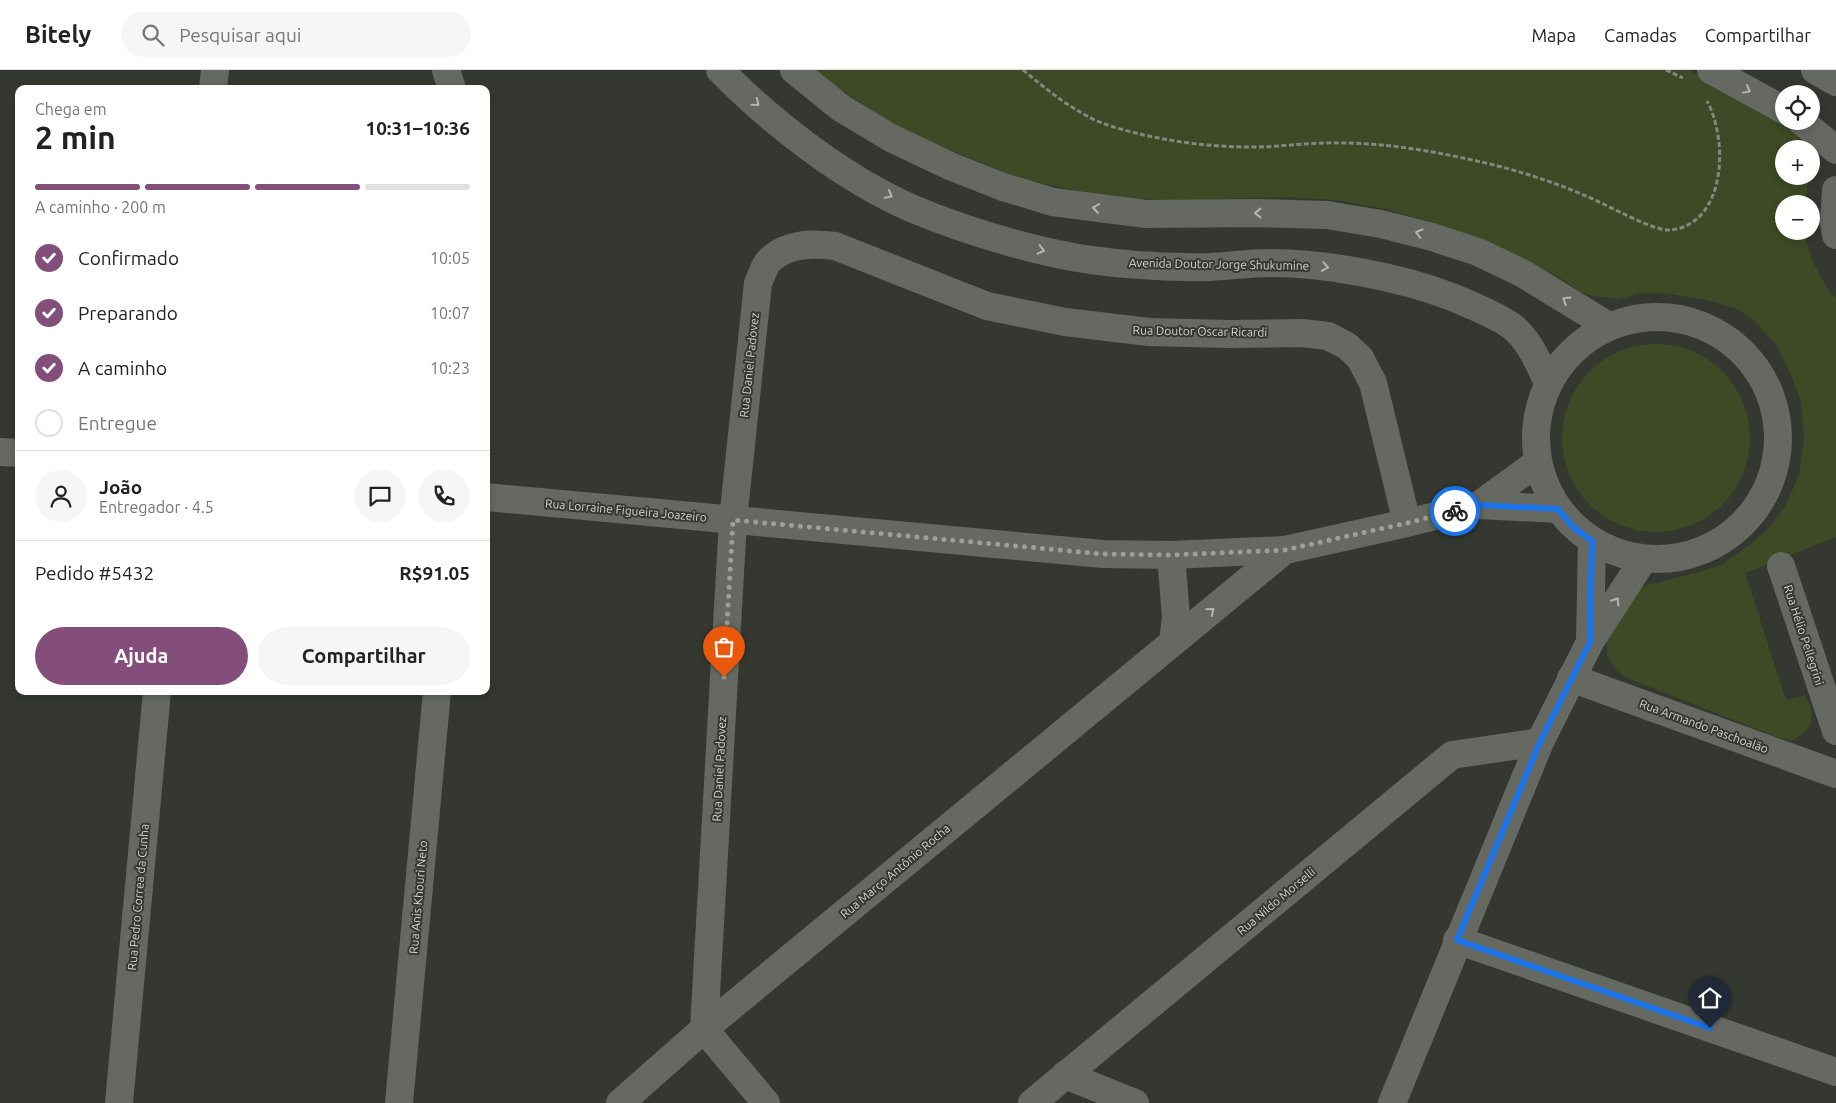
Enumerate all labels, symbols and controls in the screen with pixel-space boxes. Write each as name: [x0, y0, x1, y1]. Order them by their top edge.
search box: [121, 12, 471, 57]
text: Bitely: [25, 21, 91, 48]
icon: search: [139, 21, 167, 49]
text: Pesquisar aqui: [179, 24, 301, 46]
text: Mapa: [1531, 25, 1576, 45]
text: Camadas: [1604, 25, 1677, 45]
text: Compartilhar: [1705, 25, 1811, 45]
one-way arrow: [1742, 84, 1751, 94]
map controls: [1775, 85, 1820, 240]
button: locate: [1775, 85, 1820, 130]
one-way arrow: [750, 98, 759, 107]
text: Chega em: [35, 100, 107, 118]
text: 10:31–10:36: [365, 117, 470, 139]
text: 2 min: [35, 119, 116, 155]
button: +: [1775, 140, 1820, 185]
one-way arrow: [883, 189, 892, 199]
button: −: [1775, 195, 1820, 240]
text: A caminho · 200 m: [35, 198, 166, 216]
one-way arrow: [1092, 204, 1100, 214]
one-way arrow: [1254, 208, 1262, 218]
one-way arrow: [1414, 228, 1423, 239]
icon: check: [35, 244, 63, 272]
one-way arrow: [1037, 244, 1046, 255]
text: Confirmado: [78, 247, 179, 269]
text: 10:05: [430, 249, 470, 267]
street label: Avenida Doutor Jorge Shukumine: [1129, 256, 1309, 272]
one-way arrow: [1320, 262, 1329, 272]
one-way arrow: [1563, 296, 1572, 306]
icon: check: [35, 299, 63, 327]
text: Preparando: [78, 302, 178, 324]
text: 10:07: [430, 304, 470, 322]
street label: Rua Daniel Padovez: [737, 311, 761, 418]
street label: Rua Doutor Oscar Ricardi: [1133, 323, 1268, 339]
icon: check: [35, 354, 63, 382]
text: A caminho: [78, 357, 167, 379]
text: 10:23: [430, 359, 470, 377]
text: Entregue: [78, 412, 157, 434]
button: person: [35, 470, 87, 522]
button: chat: [354, 470, 406, 522]
button: phone: [418, 470, 470, 522]
text: João: [99, 476, 142, 498]
courier: [1430, 486, 1480, 536]
street label: Rua Lorraine Figueira Joazeiro: [545, 496, 707, 524]
icon: bike: [1441, 497, 1469, 525]
text: Entregador · 4.5: [99, 498, 214, 516]
text: Pedido #5432: [35, 562, 154, 584]
text: R$91.05: [399, 562, 470, 584]
street label: Rua Hélio Pellegrini: [1782, 583, 1826, 687]
one-way arrow: [1610, 598, 1619, 607]
one-way arrow: [1205, 608, 1214, 617]
pin: [703, 626, 745, 677]
button: Ajuda: [35, 627, 248, 685]
button: Compartilhar: [258, 627, 470, 685]
icon: bag: [710, 633, 738, 661]
street label: Rua Armando Paschoalão: [1638, 697, 1770, 755]
street label: Rua Daniel Padovez: [710, 716, 728, 822]
street label: Rua Março Antônio Rocha: [838, 821, 952, 921]
street label: Rua Pedro Correa da Cunha: [125, 823, 151, 971]
street label: Rua Anis Khouri Neto: [407, 840, 429, 954]
street label: Rua Nildo Morselli: [1234, 865, 1318, 937]
pin: [1689, 977, 1731, 1028]
icon: home: [1696, 984, 1724, 1012]

